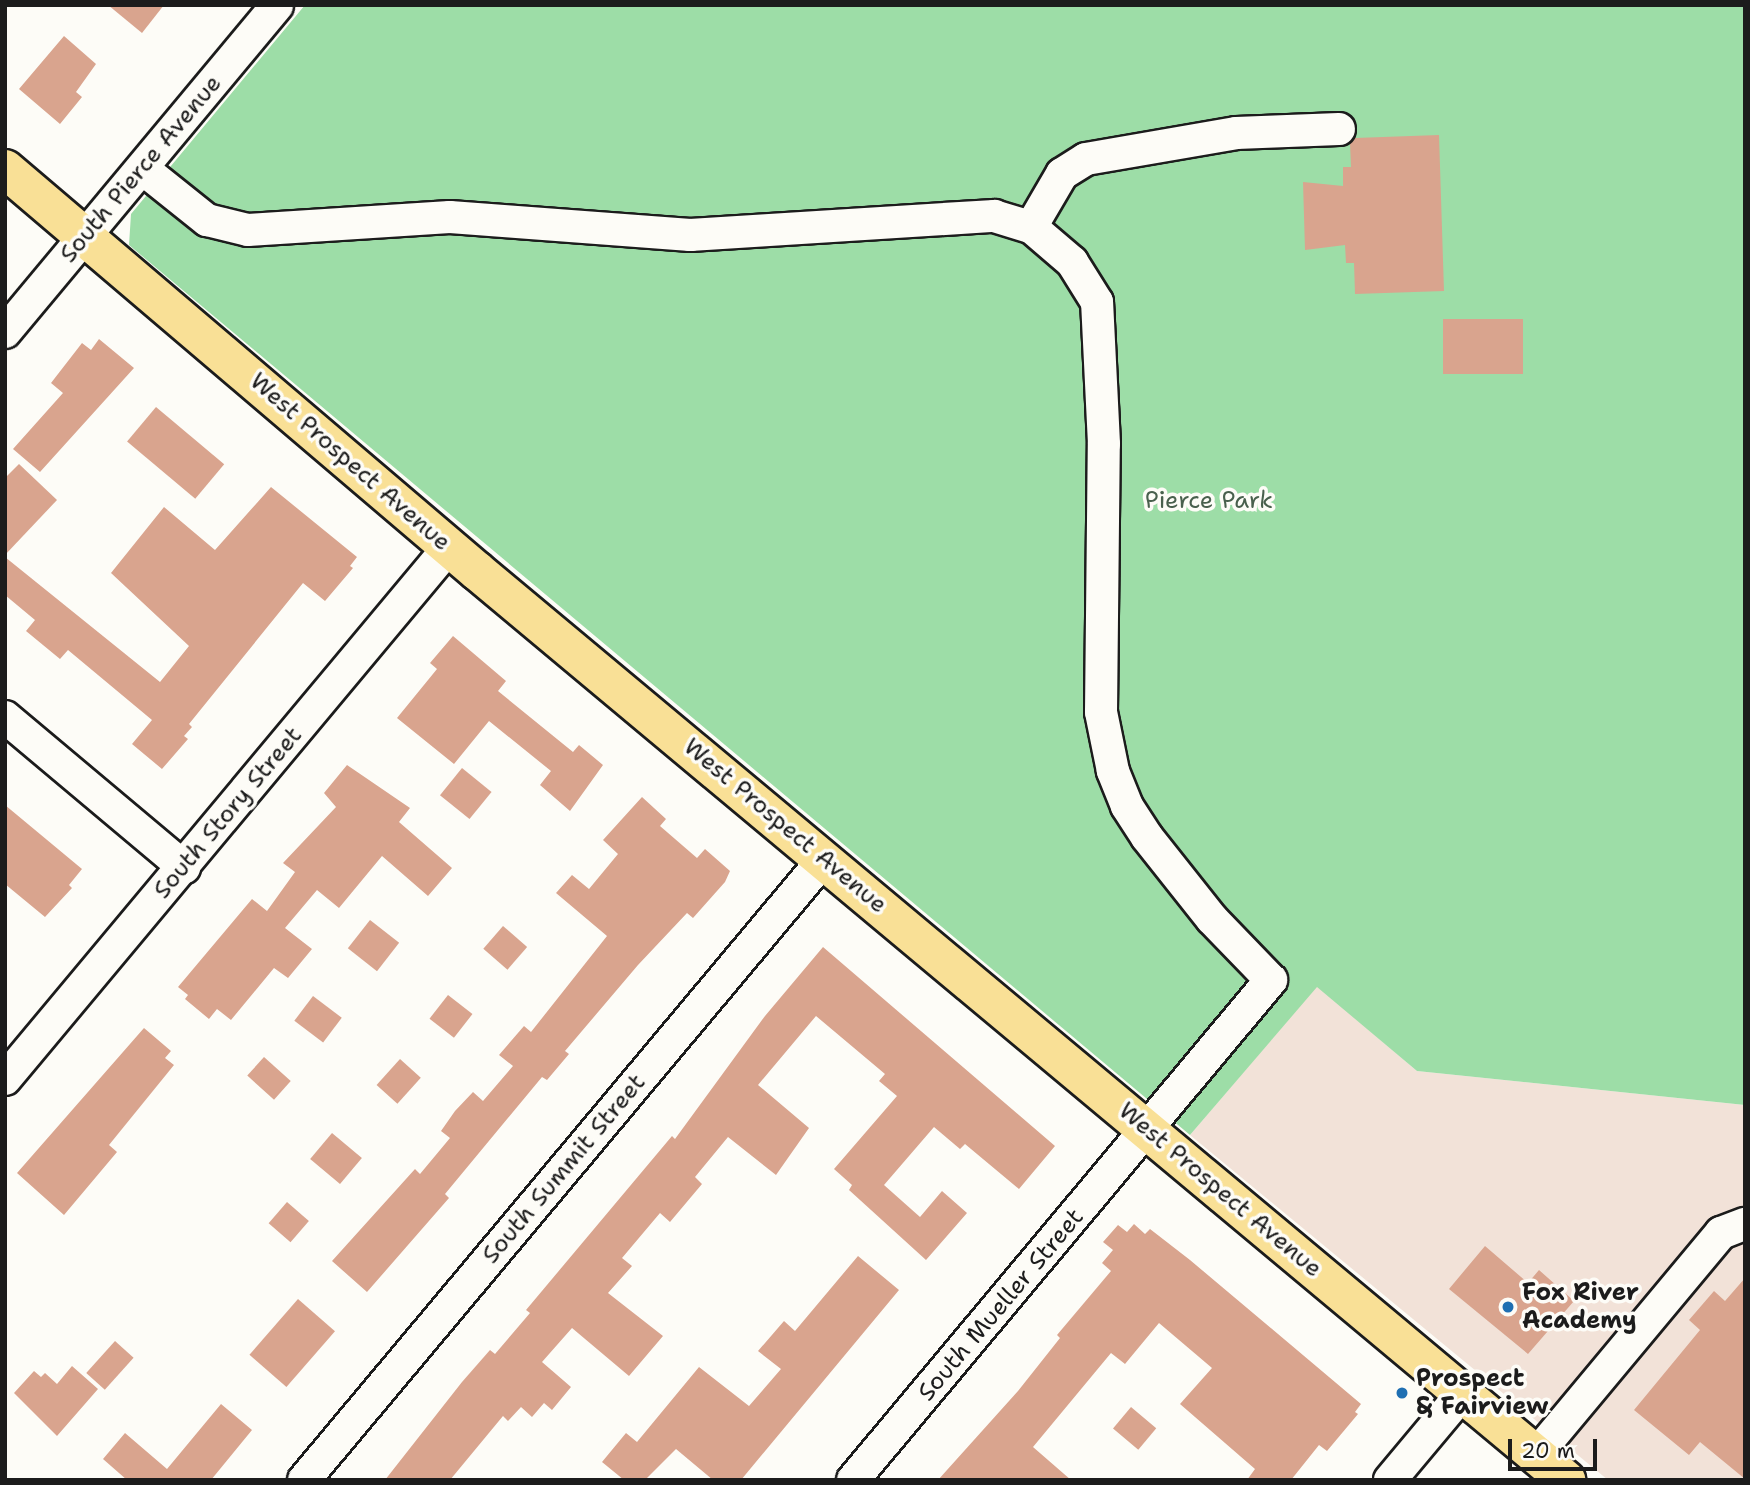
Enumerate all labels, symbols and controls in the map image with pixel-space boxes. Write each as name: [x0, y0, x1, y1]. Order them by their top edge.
street label: South Pierce Avenue: [54, 69, 228, 269]
street label: West Prospect Avenue: [244, 367, 456, 557]
park label: Pierce Park: [1145, 487, 1273, 515]
street label: South Story Street: [148, 721, 308, 905]
street label: West Prospect Avenue: [677, 733, 893, 919]
street label: South Summit Street: [476, 1069, 652, 1269]
street label: West Prospect Avenue: [1112, 1097, 1328, 1283]
street label: South Mueller Street: [912, 1203, 1090, 1407]
place label: Fox River Academy: [1522, 1279, 1639, 1335]
marker: Fox River Academy: [1500, 1299, 1516, 1315]
place label: Prospect & Fairview: [1416, 1365, 1548, 1421]
marker: Prospect & Fairview: [1394, 1385, 1410, 1401]
scale bar: [1512, 1426, 1601, 1470]
text: 20 m: [1521, 1437, 1575, 1465]

